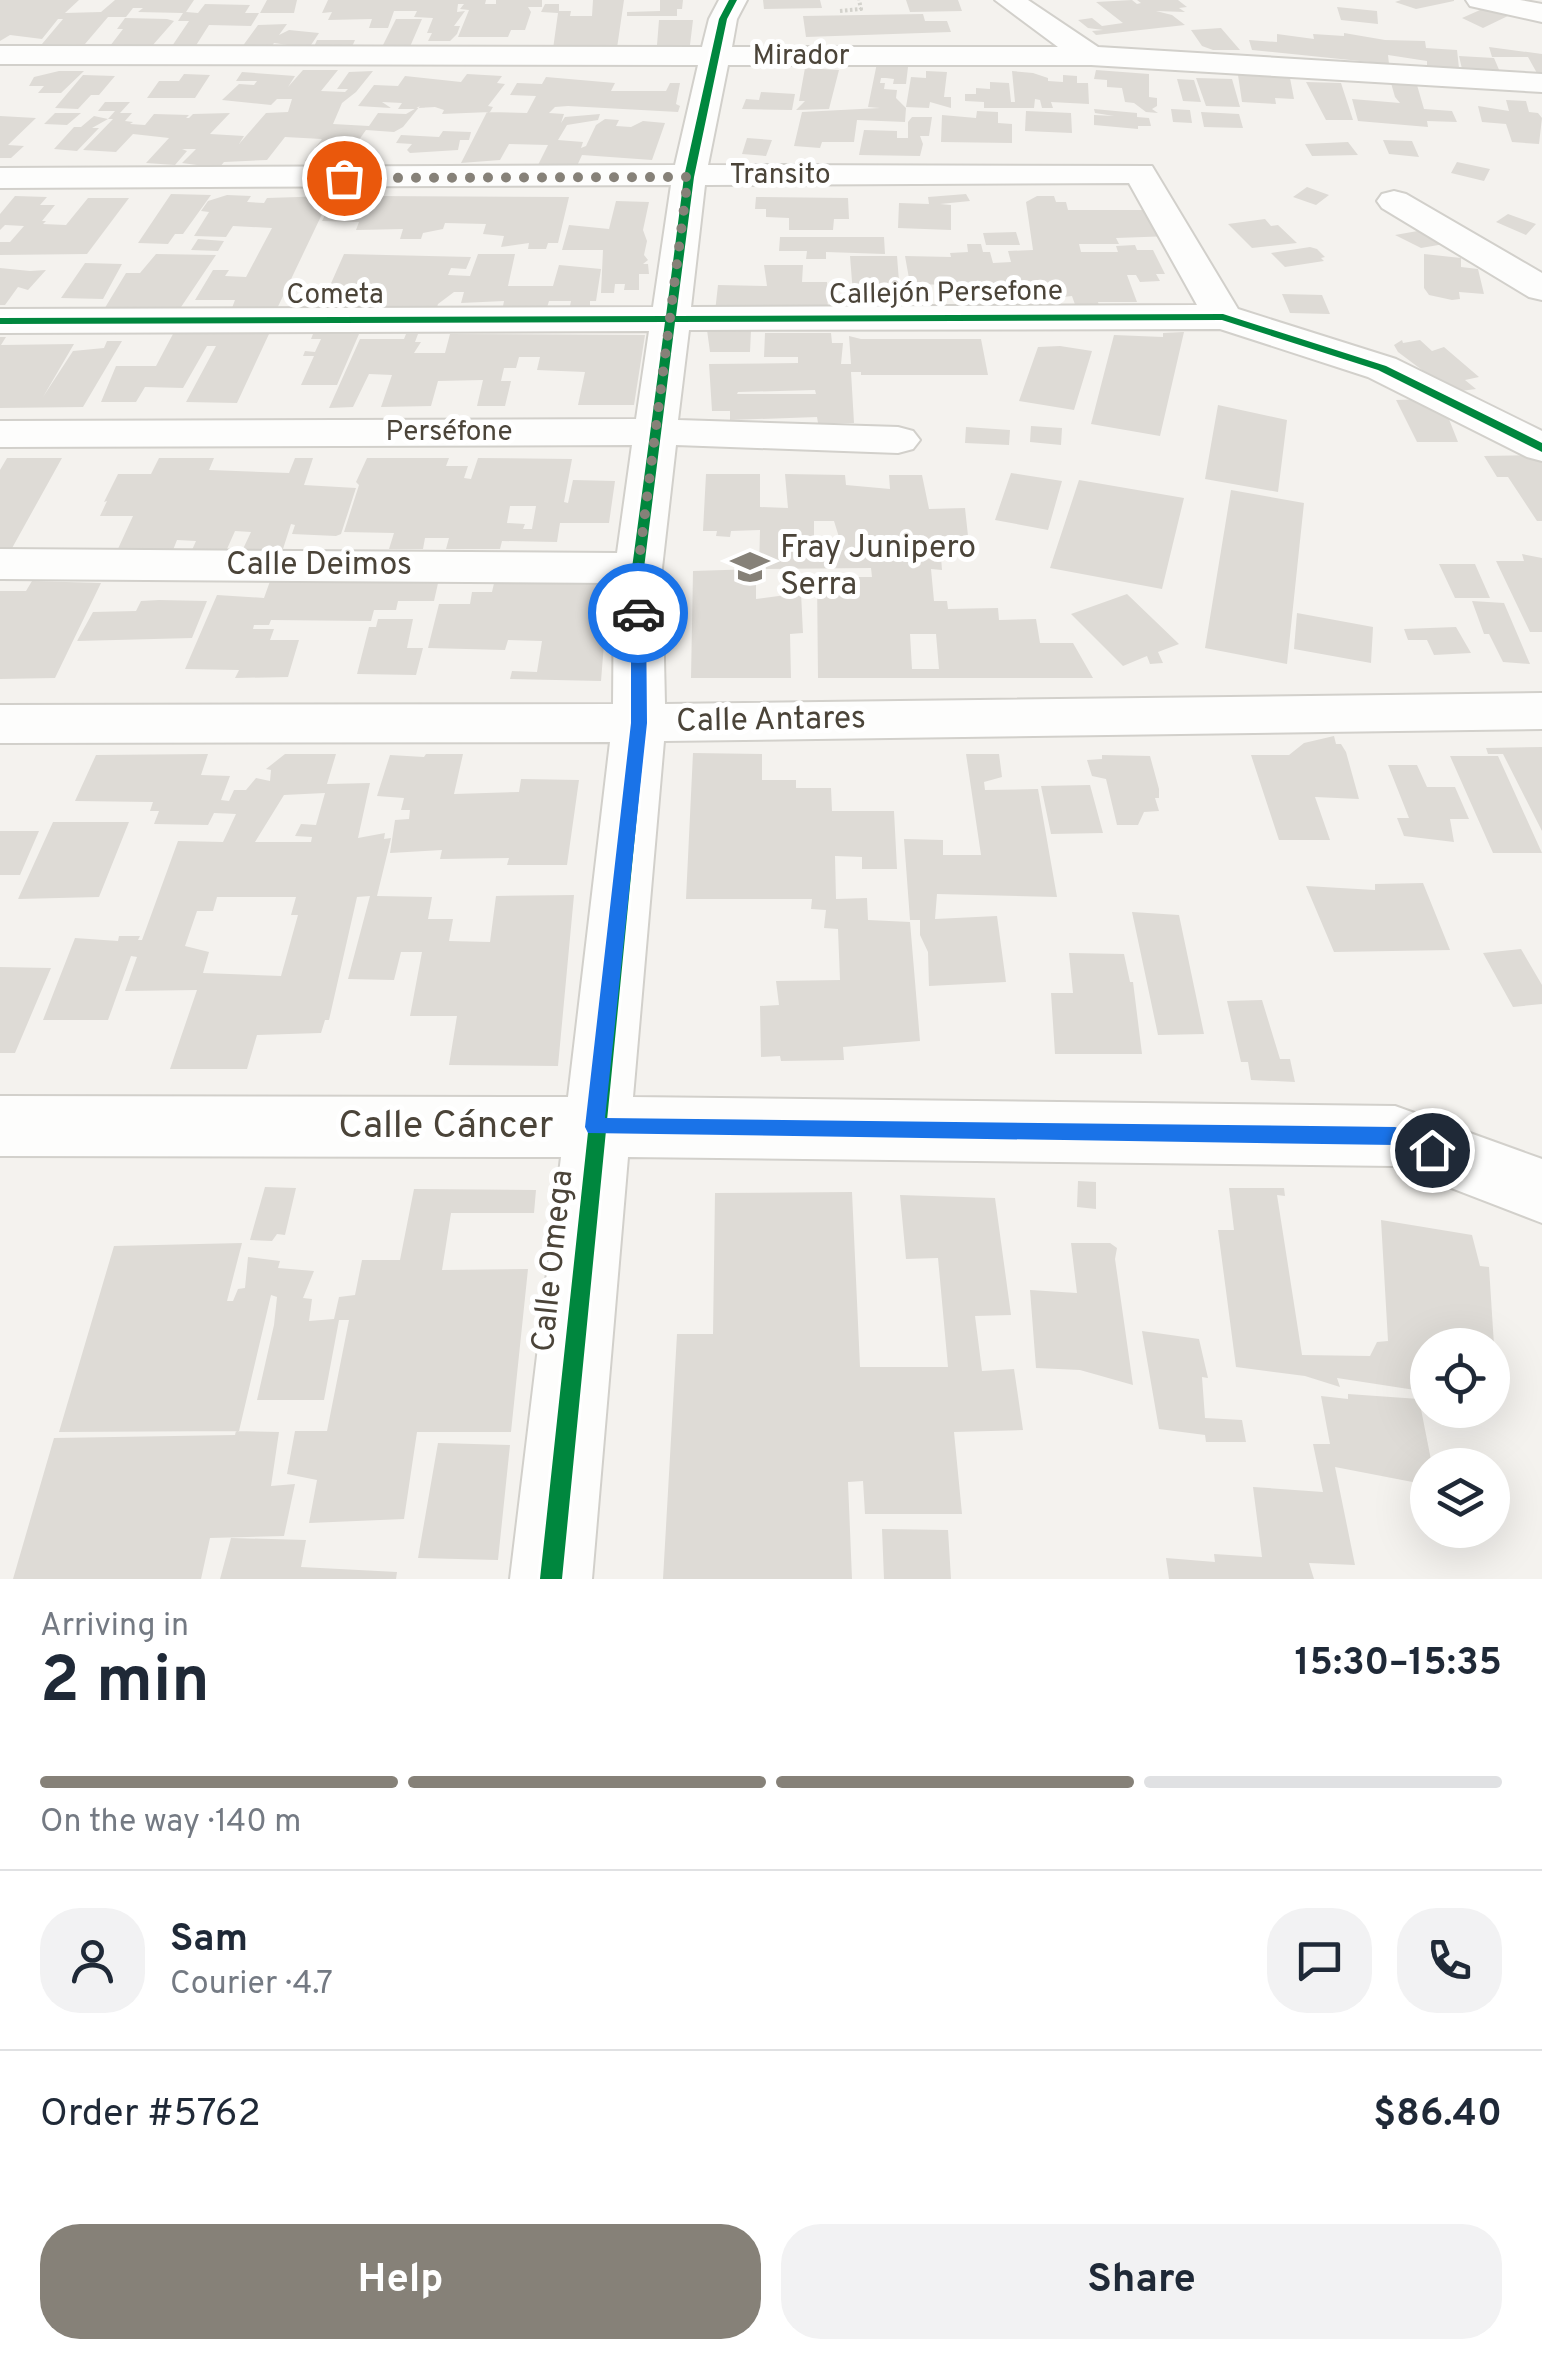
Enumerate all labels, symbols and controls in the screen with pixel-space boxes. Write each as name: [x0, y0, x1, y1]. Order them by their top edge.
street label: Mirador: [752, 39, 850, 75]
pin: [302, 136, 387, 221]
icon: bag: [317, 151, 372, 206]
street label: Transito: [729, 158, 831, 194]
street label: Callejón Persefone: [829, 274, 1063, 314]
street label: Cometa: [286, 278, 384, 314]
street label: Perséfone: [386, 415, 512, 451]
place label: Fray Junipero Serra: [780, 529, 976, 606]
street label: Calle Deimos: [226, 546, 412, 586]
school or university icon: Fray Junipero Serra: [729, 546, 771, 588]
courier: [588, 563, 688, 663]
icon: car: [611, 586, 666, 641]
street label: Calle Antares: [676, 699, 866, 743]
street label: Calle Cáncer: [338, 1103, 554, 1152]
pin: [1390, 1108, 1475, 1193]
icon: home: [1405, 1123, 1460, 1178]
street label: Calle Omega: [525, 1168, 583, 1354]
map controls: [1410, 1328, 1510, 1548]
button: locate: [1410, 1328, 1510, 1428]
button: layers: [1410, 1448, 1510, 1548]
text: Arriving in: [40, 1607, 189, 1647]
text: 15:30–15:35: [1294, 1640, 1502, 1689]
text: 2 min: [40, 1643, 210, 1725]
text: On the way · 140 m: [40, 1803, 301, 1843]
button: person: [40, 1908, 145, 2013]
button: chat: [1267, 1908, 1372, 2013]
button: phone: [1397, 1908, 1502, 2013]
text: Sam: [170, 1916, 248, 1965]
text: Courier · 4.7: [170, 1965, 333, 2005]
text: Order #5762: [40, 2091, 261, 2140]
text: $86.40: [1373, 2091, 1502, 2140]
button: Help: [40, 2224, 761, 2339]
button: Share: [781, 2224, 1502, 2339]

